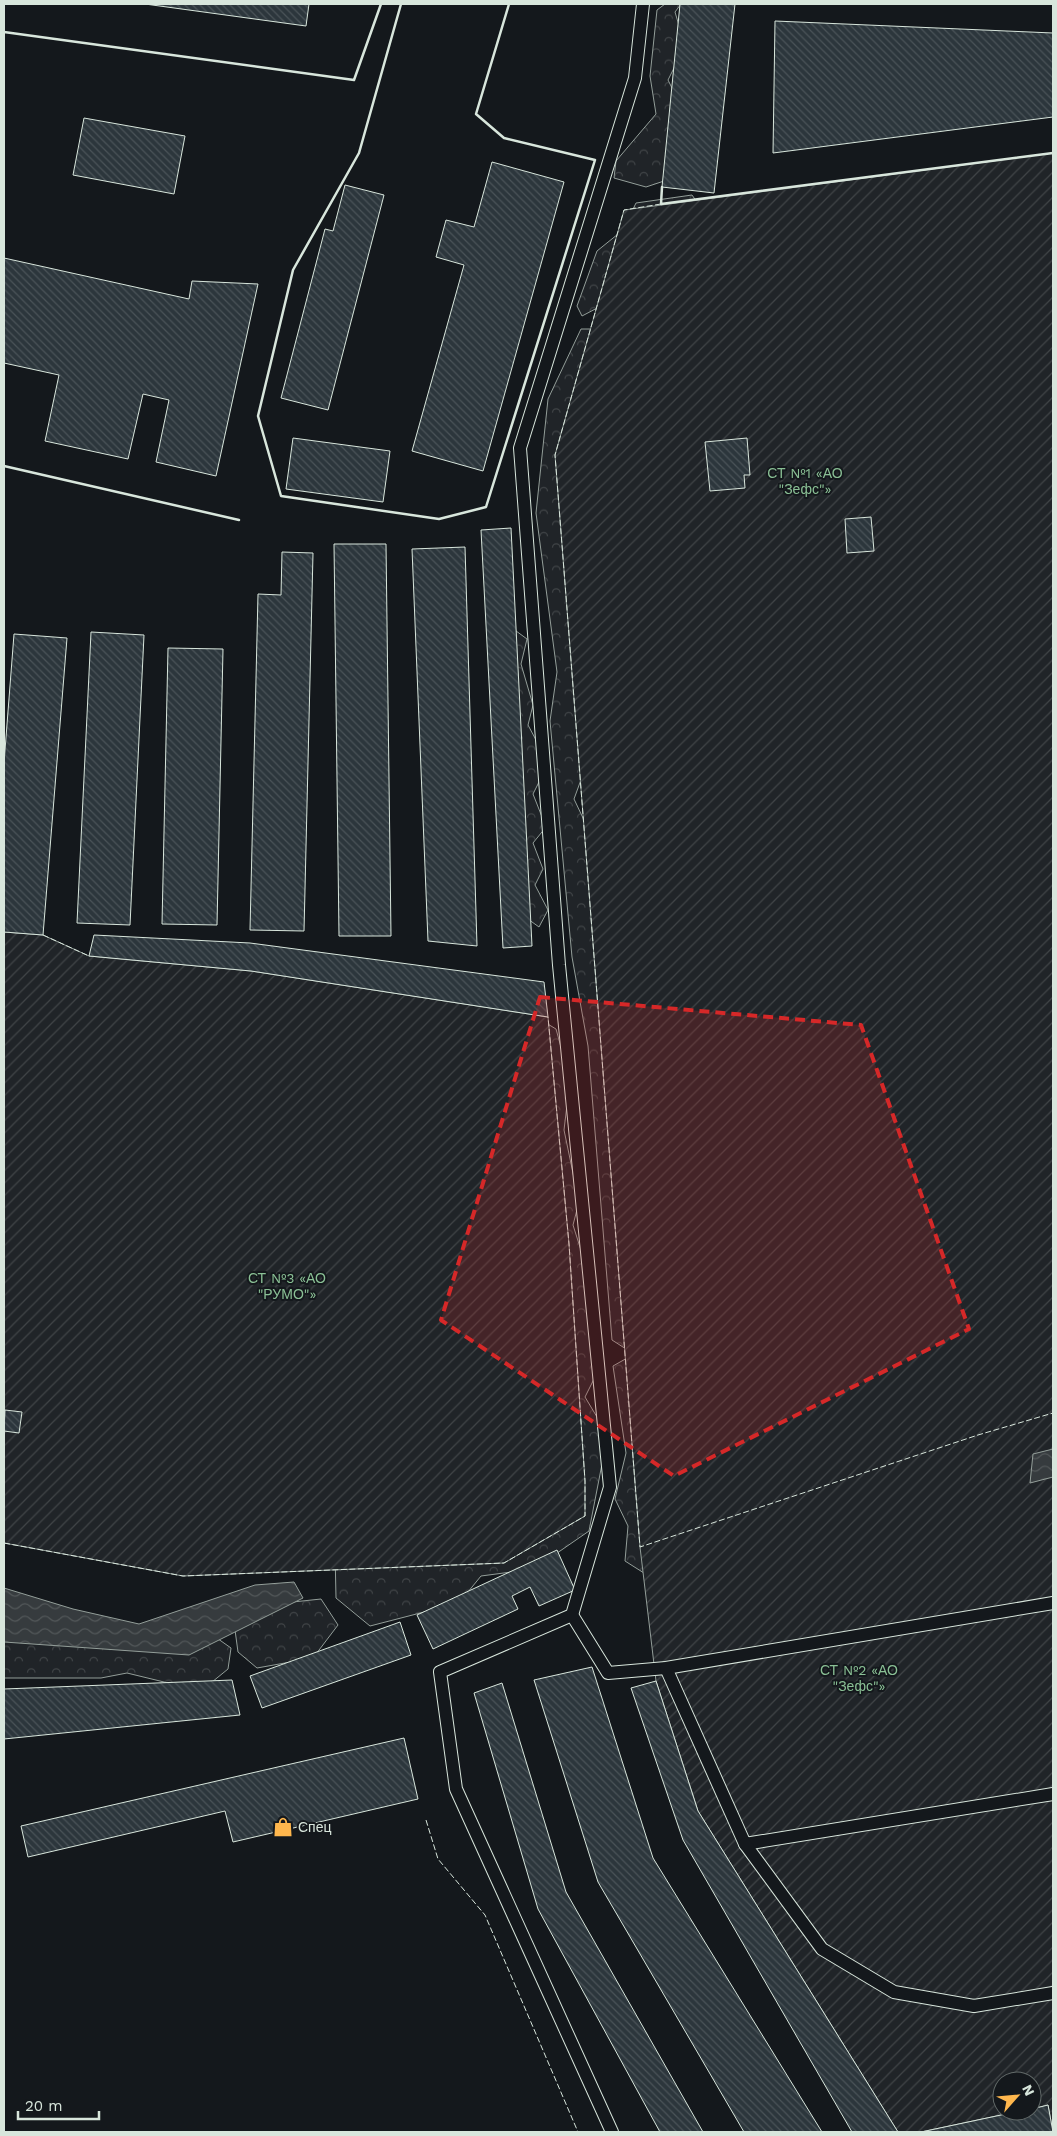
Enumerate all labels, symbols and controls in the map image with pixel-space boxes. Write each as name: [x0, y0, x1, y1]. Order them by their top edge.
park label: СТ №1 «АО "Зефс"»: [767, 465, 843, 497]
park label: СТ №3 «АО "РУМО"»: [248, 1270, 326, 1302]
park label: СТ №2 «АО "Зефс"»: [820, 1662, 898, 1694]
shop icon: Спец: [272, 1816, 294, 1838]
place label: Спец: [298, 1819, 332, 1835]
north arrow: [992, 2071, 1042, 2121]
text: N: [1019, 2082, 1038, 2098]
scale bar: [18, 2088, 99, 2120]
text: 20 m: [25, 2097, 63, 2115]

